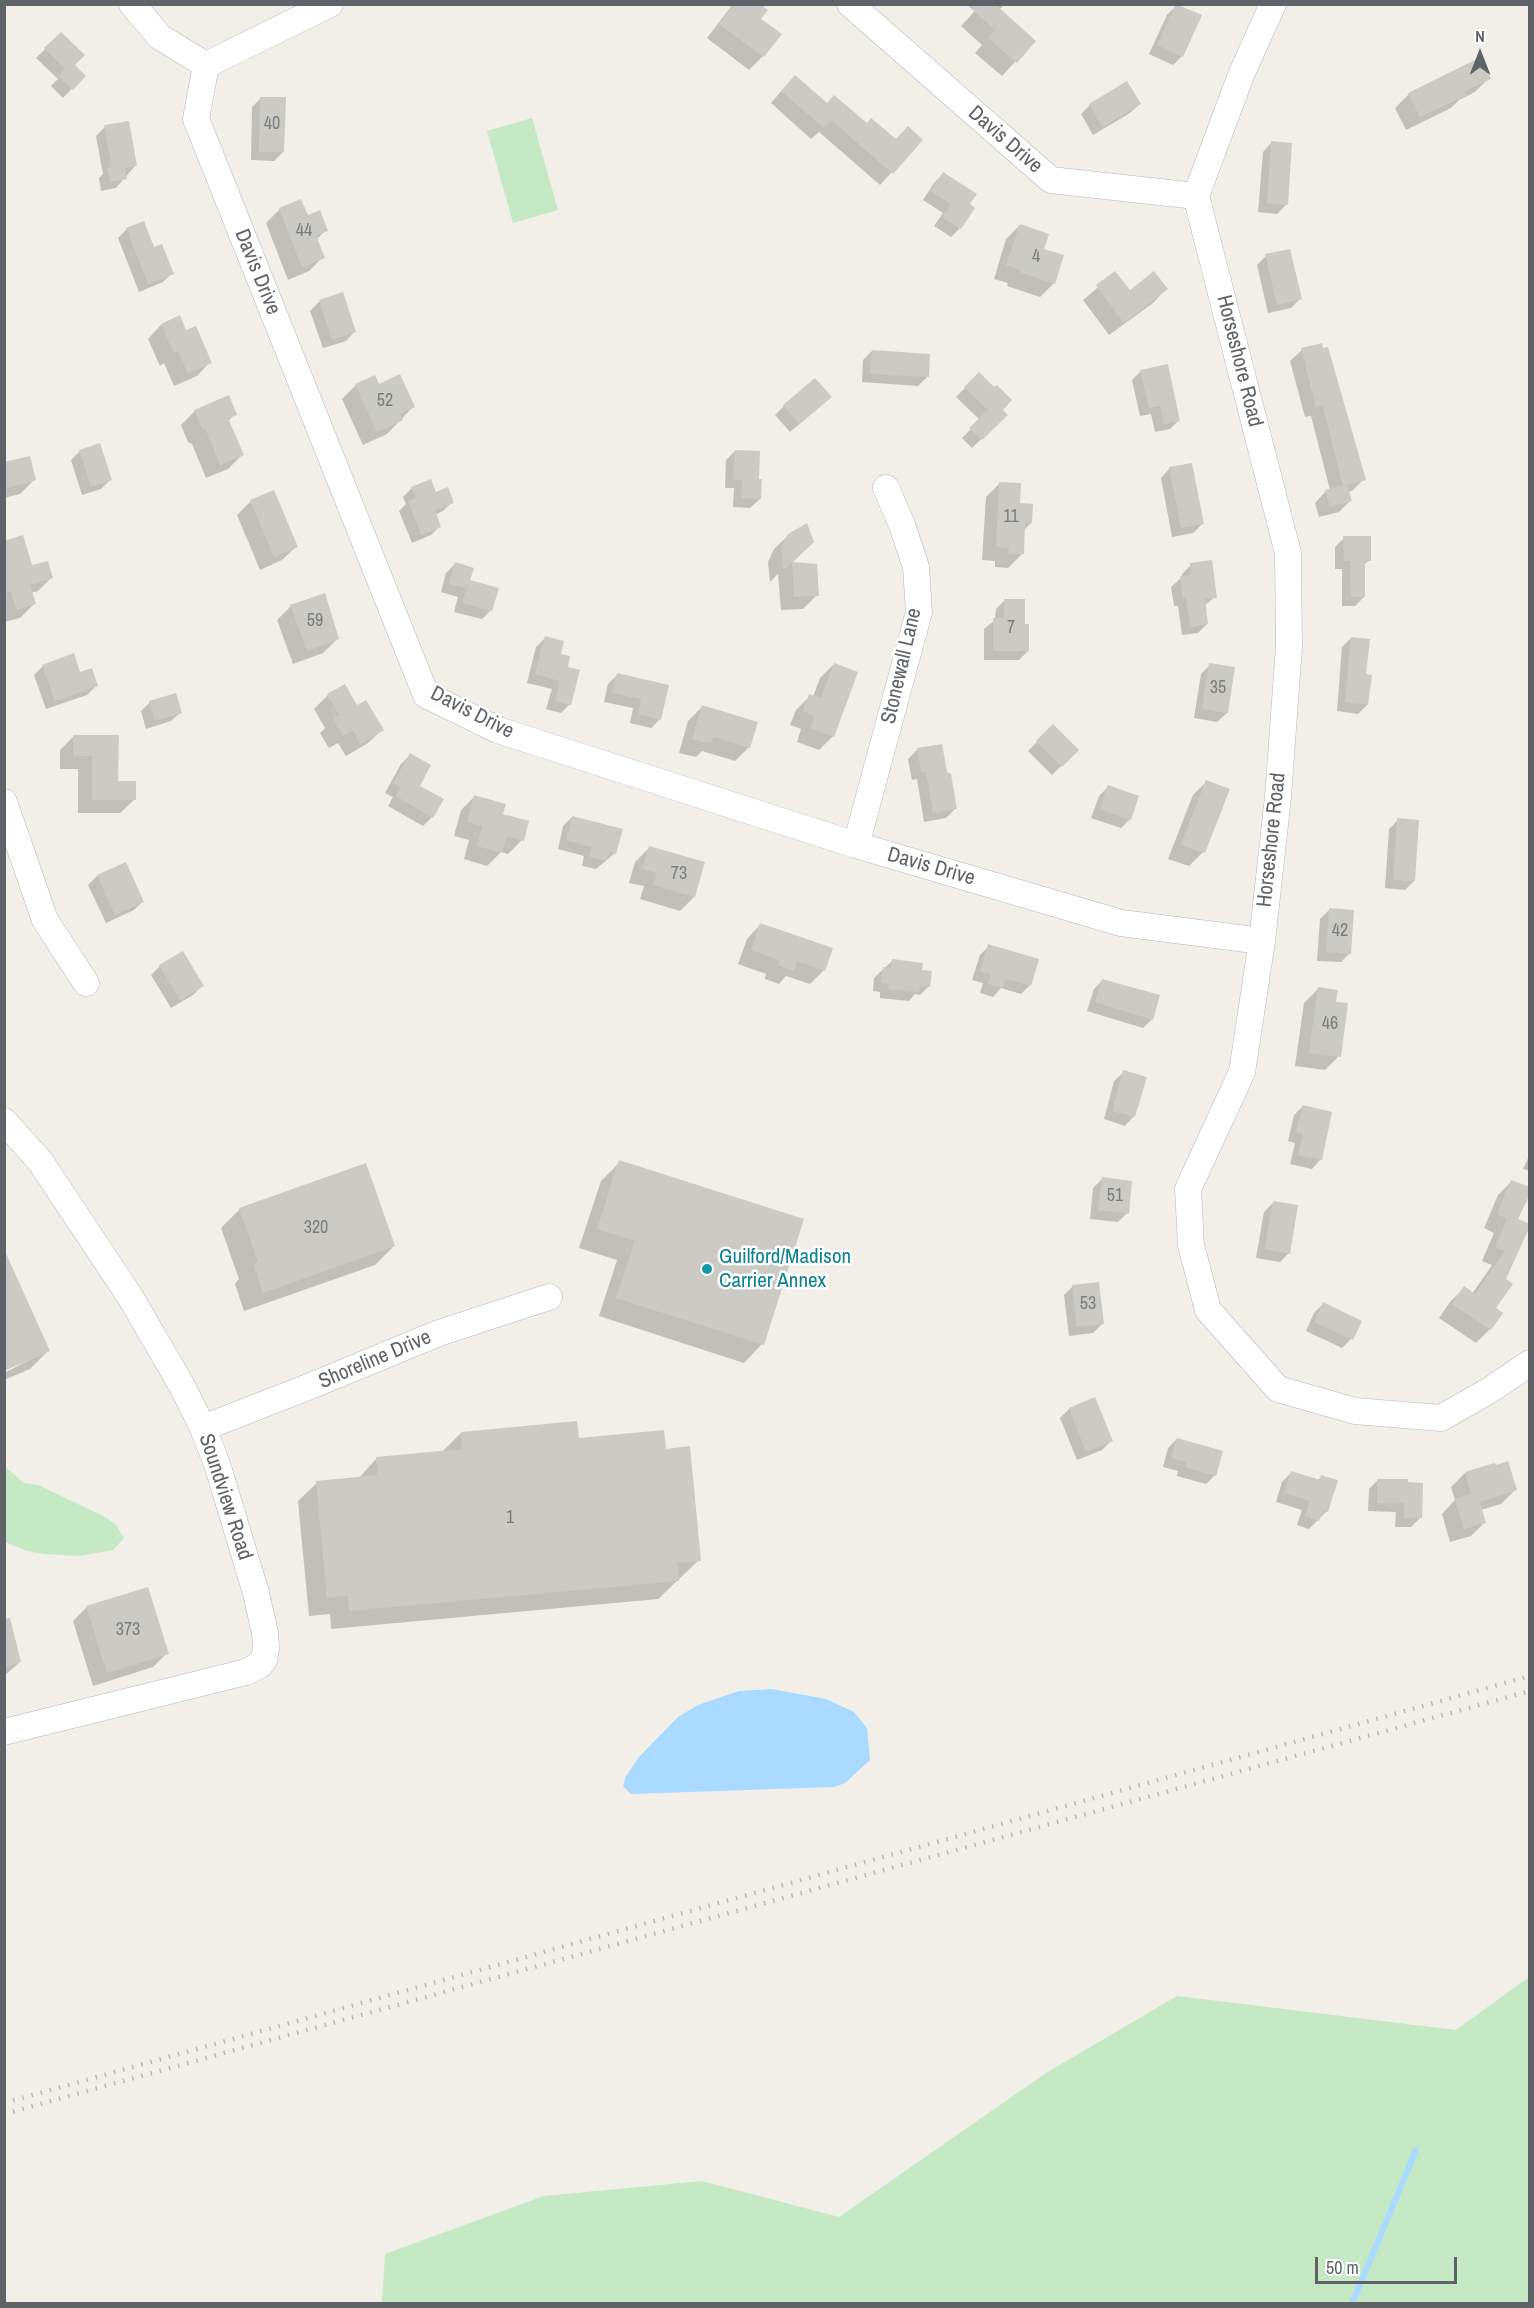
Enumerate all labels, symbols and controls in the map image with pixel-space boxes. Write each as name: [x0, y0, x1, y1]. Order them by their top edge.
north arrow: [1450, 24, 1510, 84]
text: N: [1475, 25, 1485, 47]
street label: Davis Drive: [963, 101, 1047, 179]
house number: 40: [264, 113, 280, 135]
house number: 44: [296, 220, 312, 242]
street label: Davis Drive: [228, 226, 286, 318]
house number: 4: [1032, 246, 1040, 268]
street label: Horseshore Road: [1210, 292, 1268, 430]
house number: 52: [377, 390, 393, 412]
house number: 11: [1003, 506, 1019, 528]
street label: Stonewall Lane: [876, 606, 928, 726]
house number: 59: [307, 610, 323, 632]
house number: 7: [1007, 617, 1015, 639]
house number: 35: [1210, 677, 1226, 699]
street label: Davis Drive: [426, 681, 518, 745]
street label: Horseshore Road: [1252, 772, 1292, 908]
street label: Davis Drive: [884, 842, 978, 892]
house number: 73: [671, 863, 687, 885]
house number: 42: [1332, 920, 1348, 942]
house number: 46: [1322, 1013, 1338, 1035]
house number: 51: [1107, 1185, 1123, 1207]
house number: 320: [304, 1217, 328, 1239]
place label: Guilford/Madison Carrier Annex: [719, 1244, 851, 1294]
marker: Guilford/Madison Carrier Annex: [700, 1262, 714, 1276]
house number: 53: [1080, 1293, 1096, 1315]
street label: Shoreline Drive: [315, 1325, 435, 1395]
street label: Soundview Road: [193, 1431, 257, 1563]
house number: 1: [506, 1507, 514, 1529]
house number: 373: [116, 1619, 140, 1641]
scale bar: [1318, 2245, 1460, 2283]
text: 50 m: [1326, 2255, 1359, 2280]

